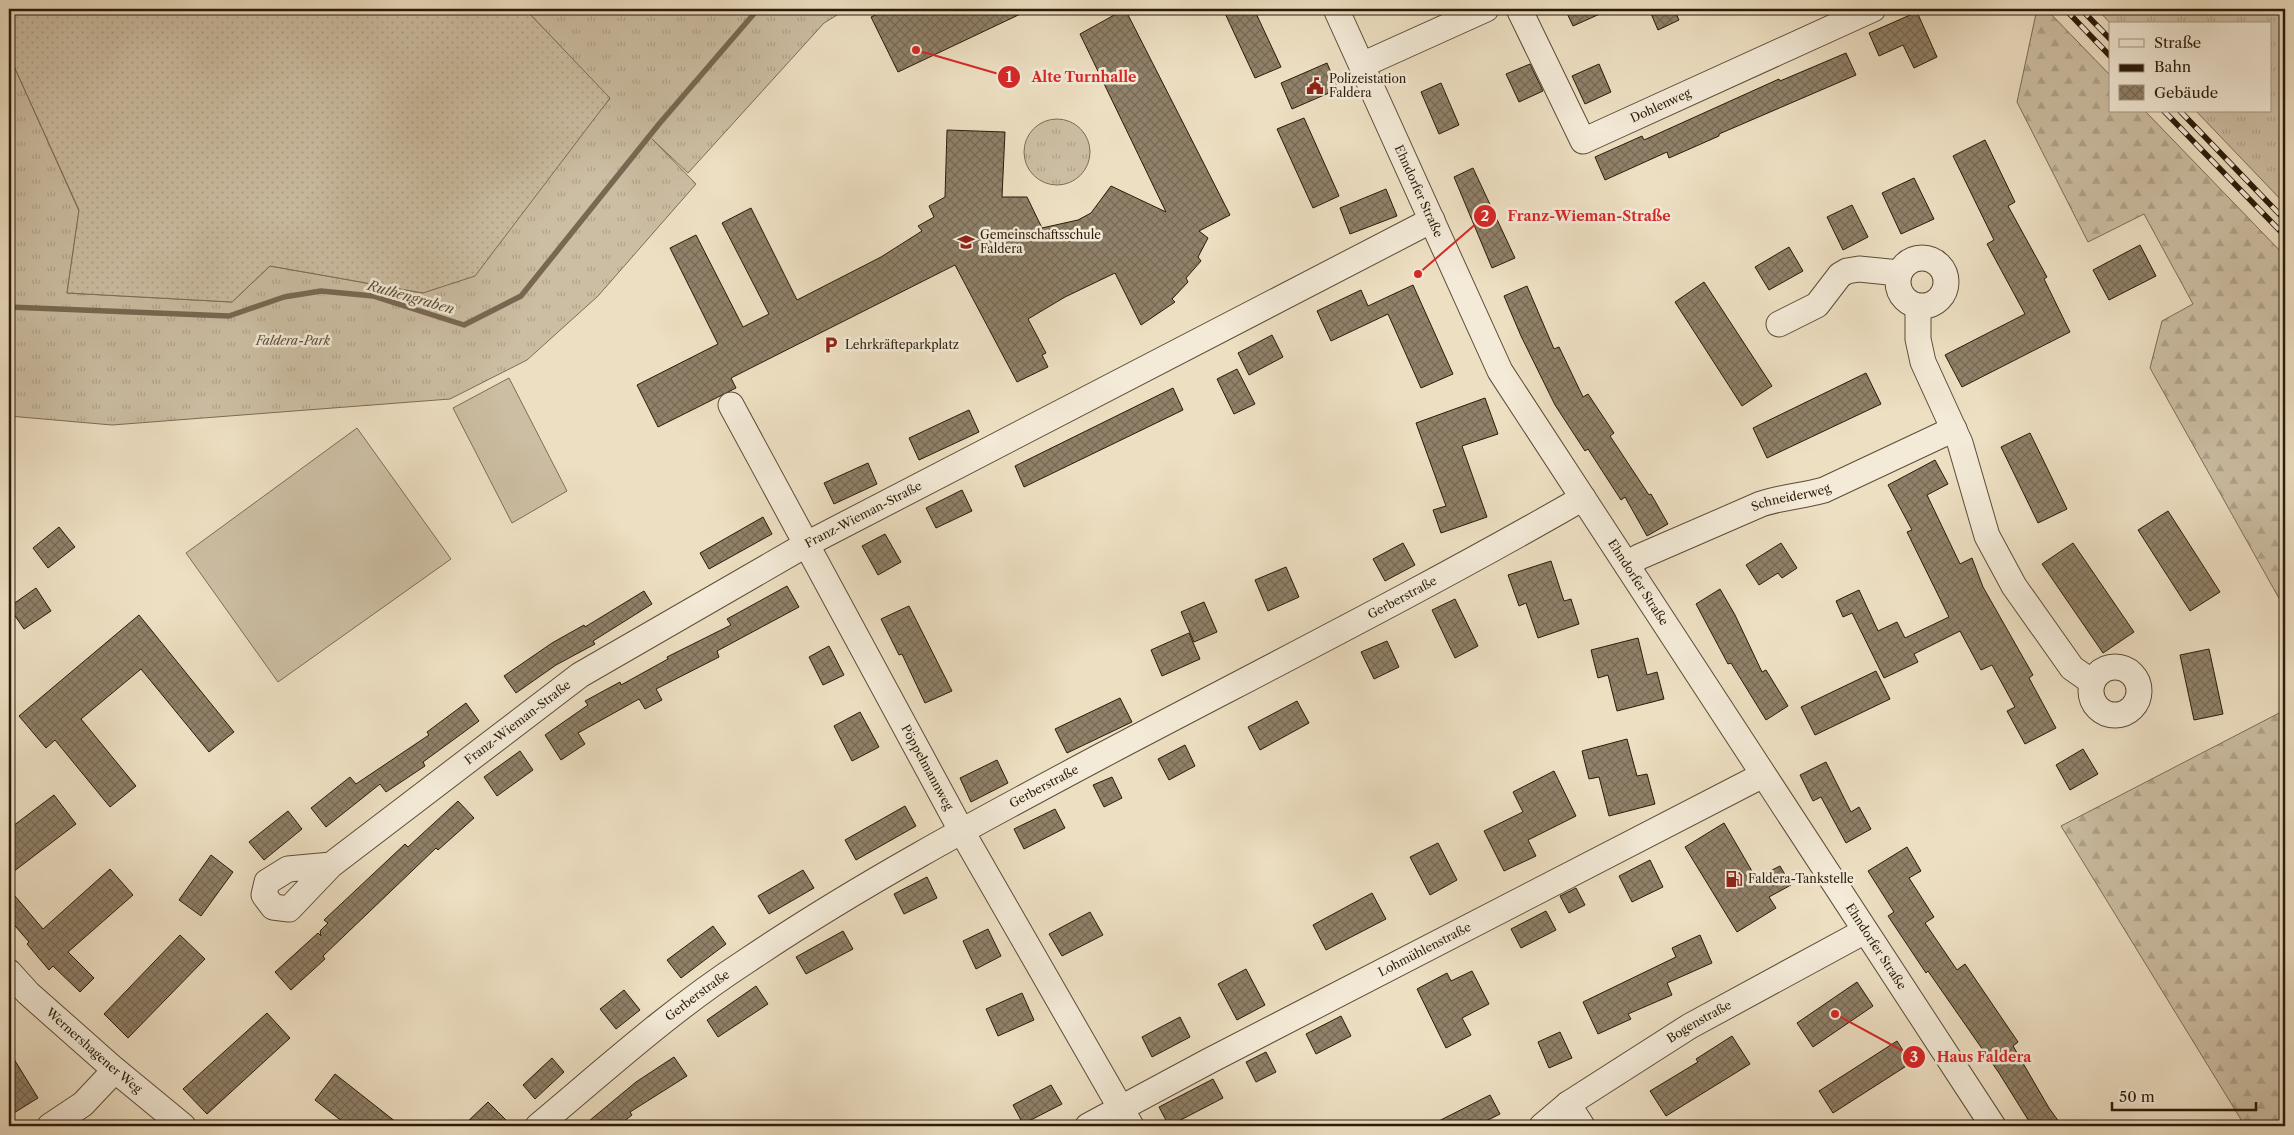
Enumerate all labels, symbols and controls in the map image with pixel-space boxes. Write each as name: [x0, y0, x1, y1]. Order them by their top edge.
legend: [2109, 22, 2272, 112]
text: Straße: [2154, 33, 2201, 52]
text: Bahn: [2154, 57, 2192, 76]
callout: Alte Turnhalle: [996, 62, 1147, 91]
text: 1: [1006, 67, 1013, 86]
text: Alte Turnhalle: [1031, 68, 1136, 86]
place label: Polizeistation Faldera: [1329, 71, 1407, 100]
public building icon: Polizeistation Faldera: [1305, 76, 1325, 96]
text: Gebäude: [2154, 83, 2218, 102]
street label: Dohlenweg: [1628, 85, 1694, 125]
street label: Ehndorfer Straße: [1392, 142, 1447, 240]
callout: Franz-Wieman-Straße: [1472, 201, 1681, 230]
text: 2: [1481, 206, 1490, 225]
text: Franz-Wieman-Straße: [1507, 207, 1671, 225]
place label: Gemeinschaftsschule Faldera: [980, 227, 1101, 256]
school or university icon: Gemeinschaftsschule Faldera: [956, 232, 976, 252]
water label: Ruthengraben: [365, 276, 456, 318]
park label: Faldera-Park: [255, 333, 331, 348]
parking icon: Lehrkräfteparkplatz: [821, 335, 841, 355]
place label: Lehrkräfteparkplatz: [845, 337, 959, 352]
street label: Franz-Wieman-Straße: [802, 478, 924, 551]
street label: Schneiderweg: [1749, 480, 1833, 514]
street label: Ehndorfer Straße: [1605, 536, 1672, 628]
street label: Gerberstraße: [1365, 573, 1439, 622]
street label: Franz-Wieman-Straße: [461, 677, 574, 767]
street label: Pöppelmannweg: [898, 722, 957, 813]
street label: Gerberstraße: [1006, 761, 1081, 811]
fuel station icon: Faldera-Tankstelle: [1724, 869, 1744, 889]
place label: Faldera-Tankstelle: [1748, 871, 1854, 886]
street label: Ehndorfer Straße: [1843, 901, 1910, 993]
street label: Lohmühlenstraße: [1375, 919, 1474, 979]
street label: Gerberstraße: [662, 966, 732, 1024]
street label: Bogenstraße: [1664, 997, 1734, 1046]
street label: Wernershagener Weg: [42, 1004, 146, 1097]
callout: Haus Faldera: [1902, 1042, 2041, 1071]
text: 3: [1910, 1047, 1918, 1066]
text: Haus Faldera: [1937, 1048, 2032, 1066]
scale bar: [2112, 1080, 2255, 1112]
text: 50 m: [2119, 1087, 2155, 1106]

